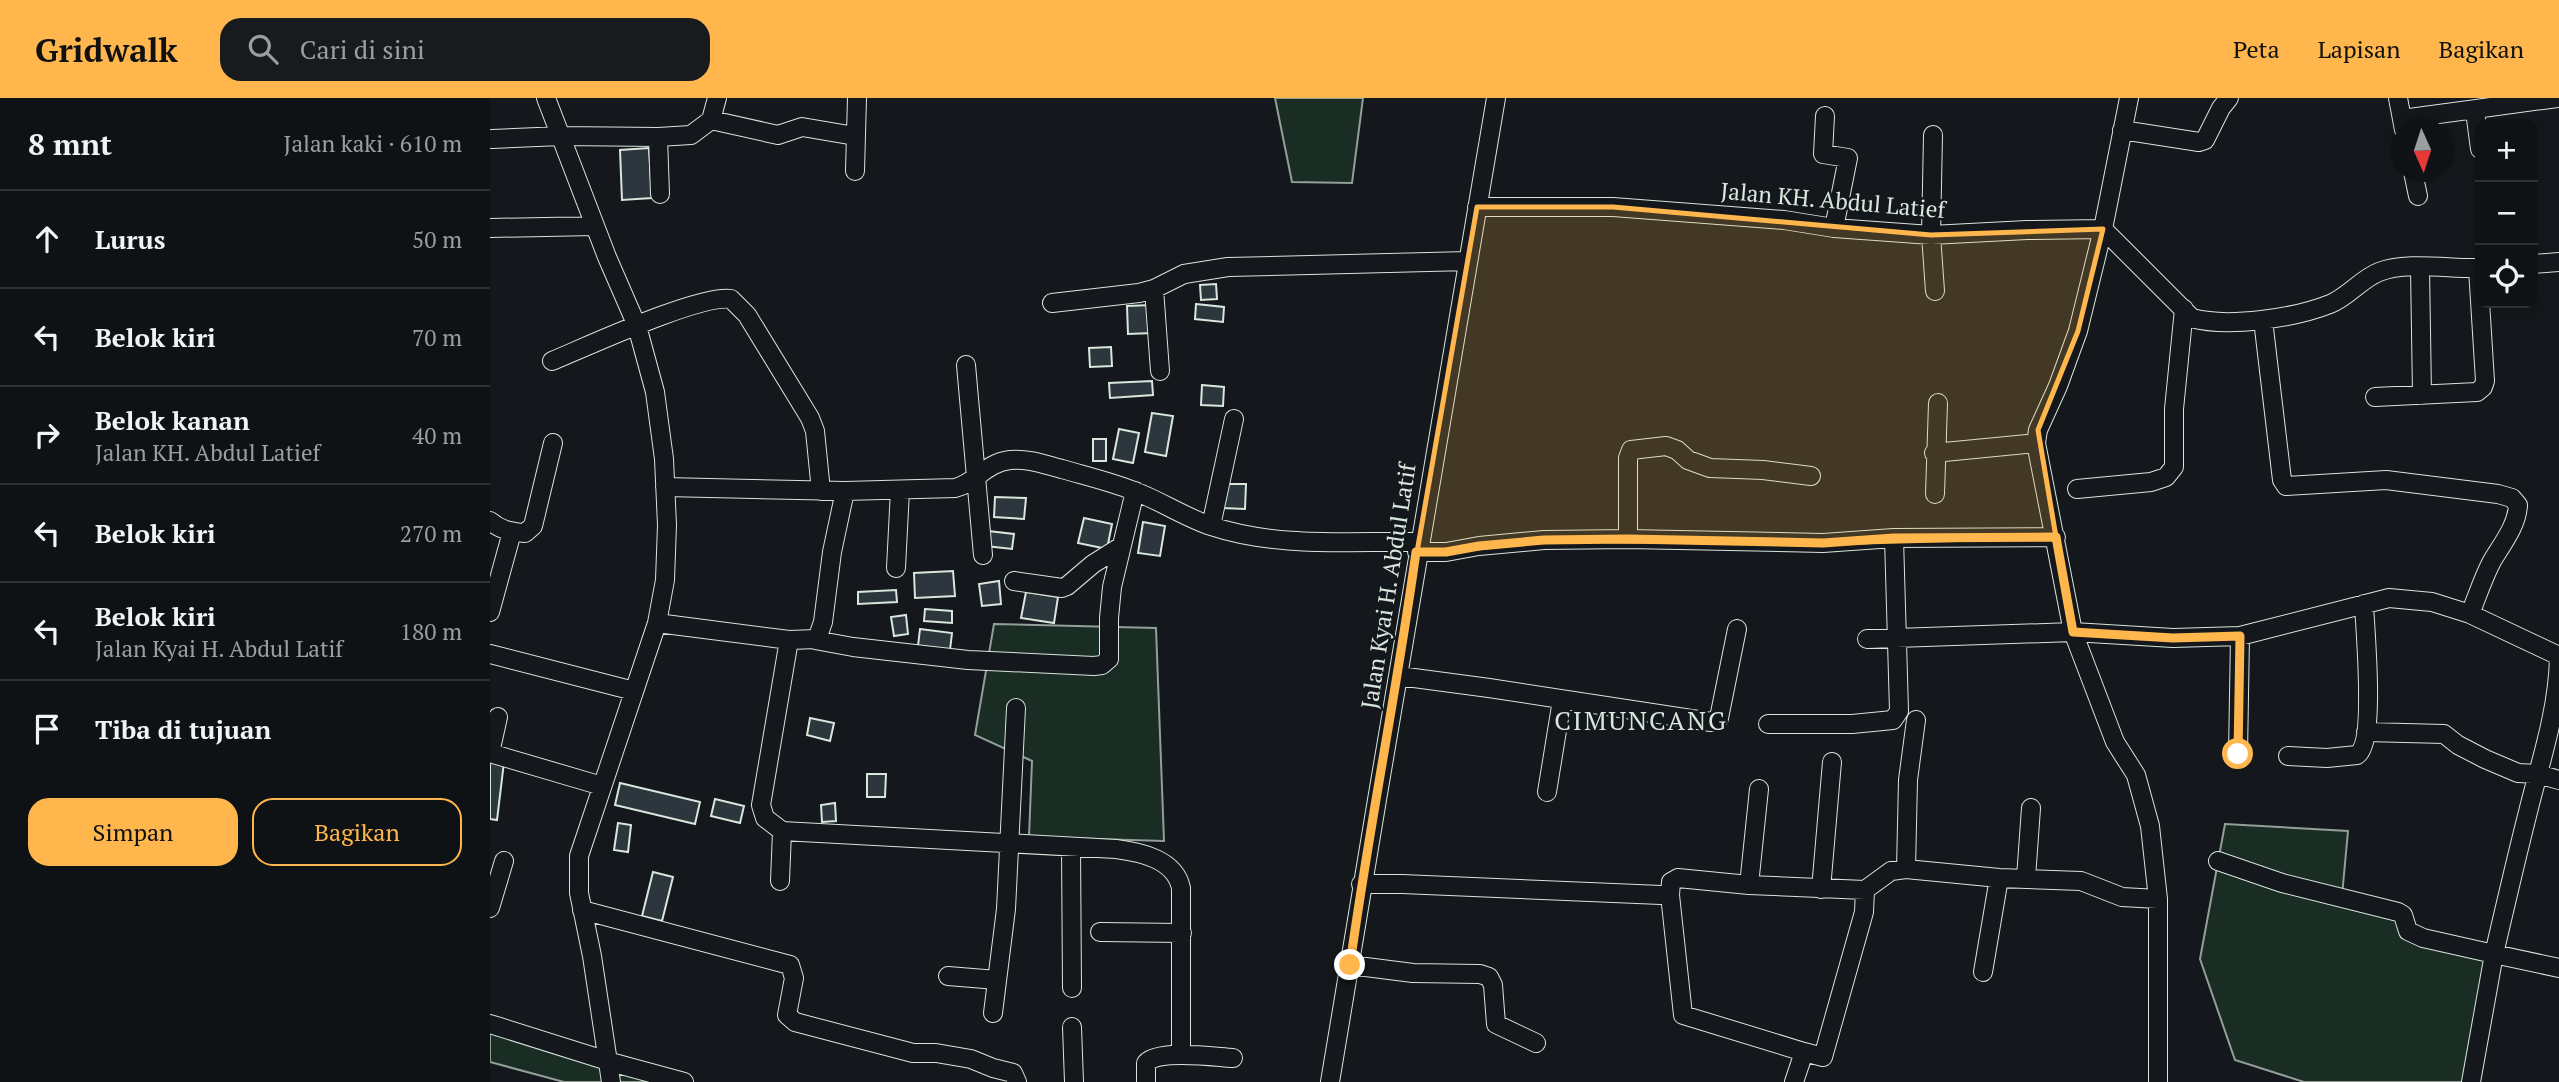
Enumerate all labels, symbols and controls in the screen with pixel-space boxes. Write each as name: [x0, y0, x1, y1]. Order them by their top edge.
search box: [220, 18, 710, 81]
text: Gridwalk: [35, 28, 178, 71]
icon: search: [244, 30, 282, 68]
text: Cari di sini: [300, 32, 425, 66]
text: Peta: [2233, 33, 2280, 65]
text: Lapisan: [2318, 33, 2401, 65]
text: Bagikan: [2439, 33, 2524, 65]
north arrow: [2391, 119, 2454, 182]
map controls: [2475, 119, 2538, 308]
button: +: [2475, 119, 2538, 182]
text: 8 mnt: [28, 124, 112, 164]
text: Jalan kaki · 610 m: [284, 128, 462, 159]
street label: Jalan KH. Abdul Latief: [1719, 175, 1949, 225]
button: −: [2475, 182, 2538, 245]
icon: ahead: [28, 220, 66, 258]
text: Lurus: [95, 222, 165, 256]
text: 50 m: [412, 224, 462, 255]
button: locate: [2475, 245, 2538, 308]
icon: left: [28, 318, 66, 356]
text: Belok kiri: [95, 320, 216, 354]
text: 70 m: [412, 322, 462, 353]
text: Belok kanan: [95, 403, 250, 437]
icon: right: [28, 416, 66, 454]
text: 40 m: [412, 420, 462, 451]
text: Jalan KH. Abdul Latief: [95, 437, 320, 468]
street label: Jalan Kyai H. Abdul Latif: [1353, 459, 1423, 711]
icon: left: [28, 514, 66, 552]
text: Belok kiri: [95, 516, 216, 550]
text: 270 m: [400, 518, 462, 549]
text: Belok kiri: [95, 599, 216, 633]
icon: left: [28, 612, 66, 650]
text: 180 m: [400, 616, 462, 647]
text: Jalan Kyai H. Abdul Latif: [95, 633, 343, 664]
district label: CIMUNCANG: [1554, 703, 1728, 737]
icon: arrive: [28, 710, 66, 748]
text: Tiba di tujuan: [95, 712, 271, 746]
route start: [2222, 738, 2253, 769]
button: Simpan: [28, 798, 238, 866]
button: Bagikan: [252, 798, 462, 866]
route end: [1334, 949, 1365, 980]

